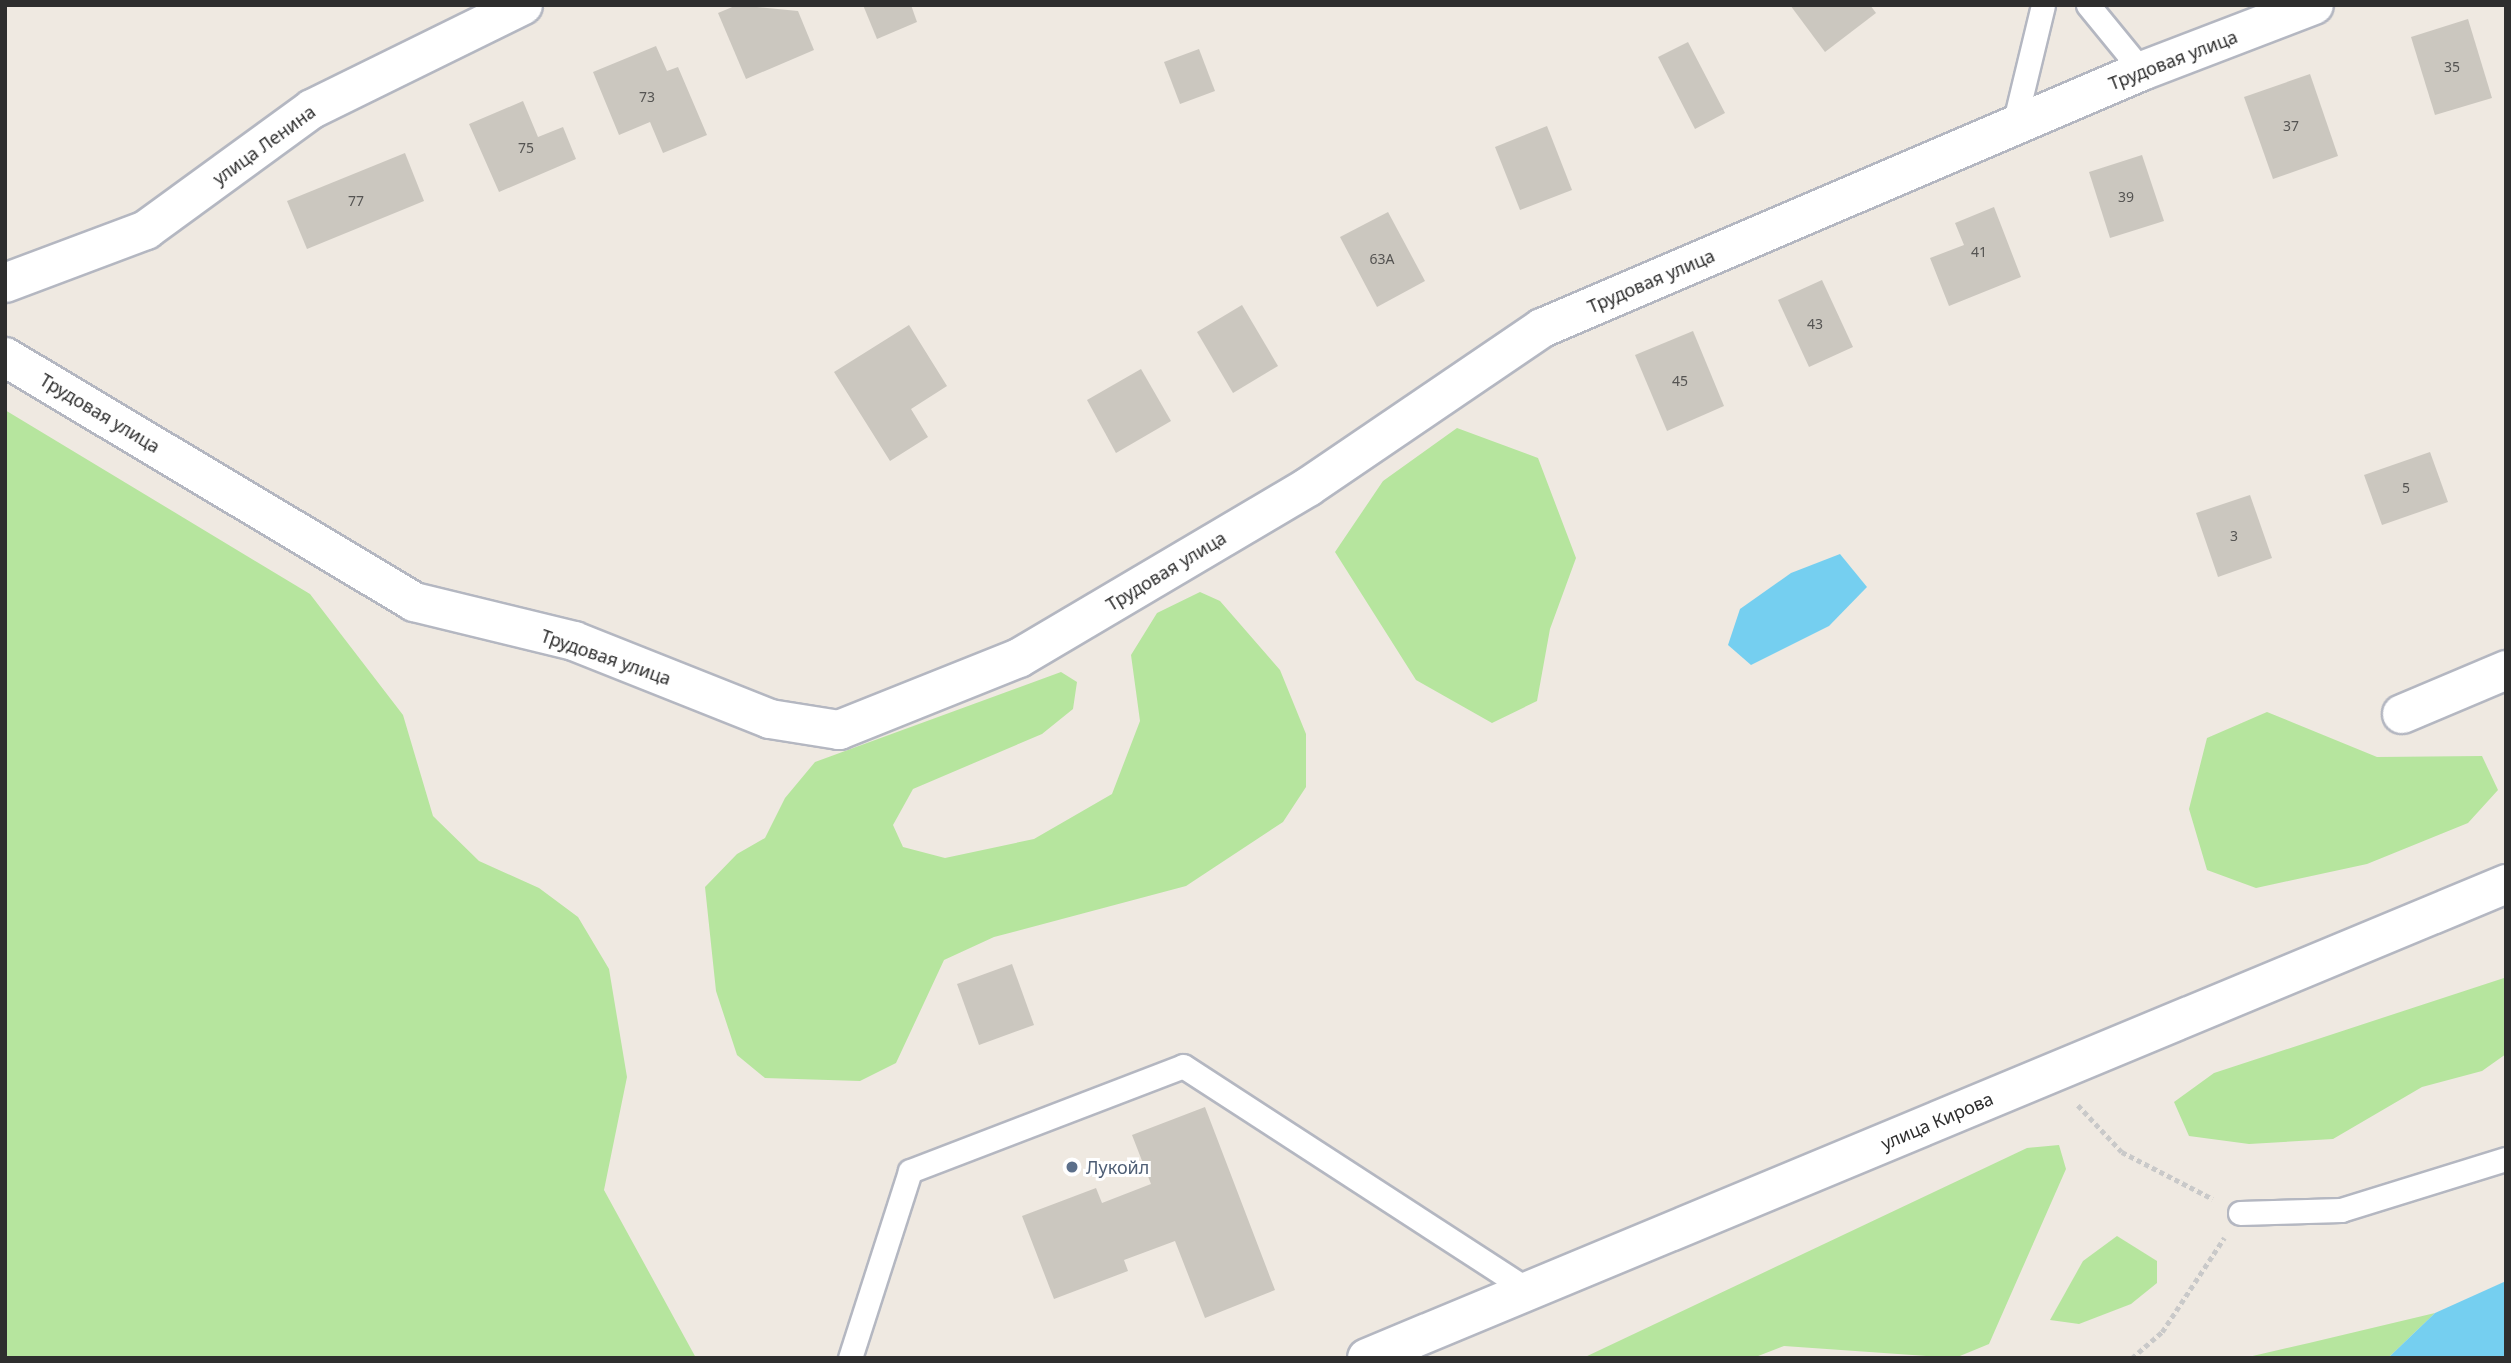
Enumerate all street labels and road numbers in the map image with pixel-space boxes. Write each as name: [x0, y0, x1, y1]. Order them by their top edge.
street label: Трудовая улица: [2106, 26, 2240, 94]
street label: улица Ленина: [209, 101, 319, 189]
street label: Трудовая улица: [1584, 244, 1718, 318]
street label: Трудовая улица: [36, 369, 164, 457]
street label: Трудовая улица: [1102, 527, 1230, 615]
street label: Трудовая улица: [538, 625, 674, 689]
street label: улица Кирова: [1878, 1088, 1996, 1154]

